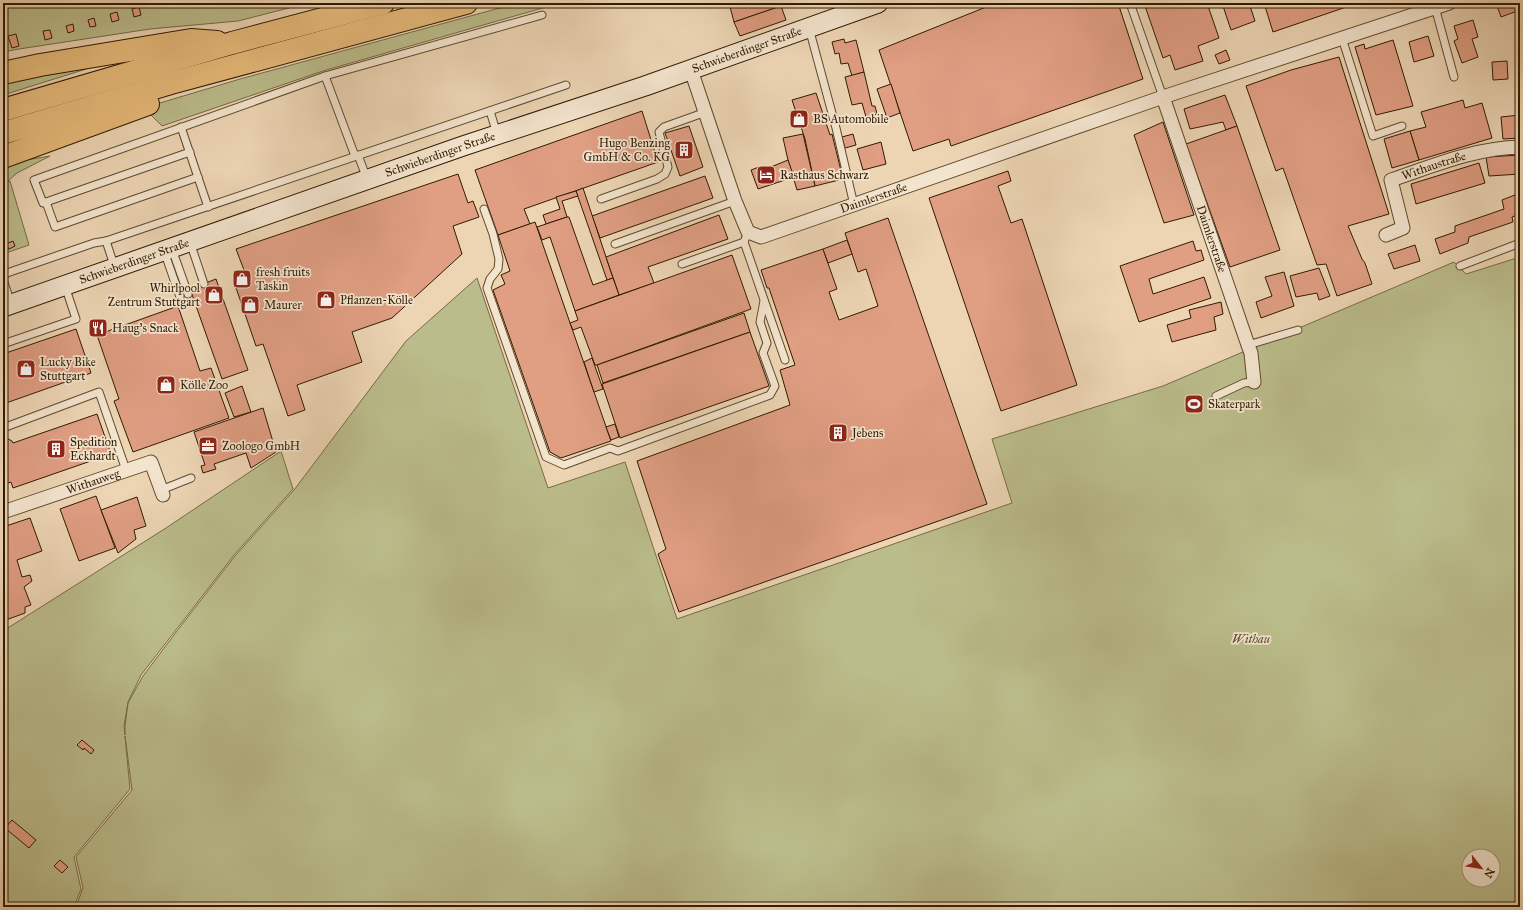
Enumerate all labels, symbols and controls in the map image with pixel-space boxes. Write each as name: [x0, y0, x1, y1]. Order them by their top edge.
street label: Schwieberdinger Straße: [690, 24, 803, 76]
shop icon: BS Automobile: [788, 108, 810, 130]
place label: BS Automobile: [813, 112, 889, 126]
street label: Schwieberdinger Straße: [383, 129, 497, 180]
place label: Hugo Benzing GmbH & Co. KG: [584, 136, 670, 164]
building icon: Hugo Benzing GmbH & Co. KG: [673, 139, 695, 161]
street label: Withaustraße: [1400, 149, 1467, 183]
hotel icon: Rasthaus Schwarz: [755, 164, 777, 186]
place label: Rasthaus Schwarz: [780, 168, 869, 182]
street label: Daimlerstraße: [838, 180, 909, 216]
street label: Daimlerstraße: [1194, 203, 1230, 274]
street label: Schwieberdinger Straße: [77, 235, 191, 287]
place label: fresh fruits Taskin: [256, 265, 310, 293]
shop icon: fresh fruits Taskin: [231, 268, 253, 290]
place label: Whirlpool Zentrum Stuttgart: [108, 281, 201, 310]
shop icon: Whirlpool Zentrum Stuttgart: [203, 284, 225, 306]
shop icon: Pflanzen-Kölle: [315, 289, 337, 311]
place label: Pflanzen-Kölle: [340, 293, 413, 307]
shop icon: Maurer: [239, 294, 261, 316]
place label: Maurer: [264, 298, 302, 312]
restaurant icon: Haug's Snack: [87, 317, 109, 339]
place label: Haug's Snack: [112, 321, 179, 336]
place label: Lucky Bike Stuttgart: [40, 355, 96, 384]
shop icon: Lucky Bike Stuttgart: [15, 358, 37, 380]
shop icon: Kölle Zoo: [155, 374, 177, 396]
place label: Kölle Zoo: [180, 378, 228, 392]
sports icon: Skaterpark: [1183, 393, 1205, 415]
place label: Skaterpark: [1208, 397, 1261, 411]
building icon: Jebens: [827, 422, 849, 444]
place label: Jebens: [850, 426, 883, 441]
place label: Spedition Eckhardt: [70, 435, 118, 463]
office icon: Zoologo GmbH: [197, 435, 219, 457]
building icon: Spedition Eckhardt: [45, 438, 67, 460]
place label: Zoologo GmbH: [222, 439, 300, 454]
street label: Withauweg: [65, 466, 122, 497]
park label: Withau: [1232, 632, 1270, 646]
north arrow: [1461, 848, 1501, 888]
text: N: [1481, 866, 1497, 881]

